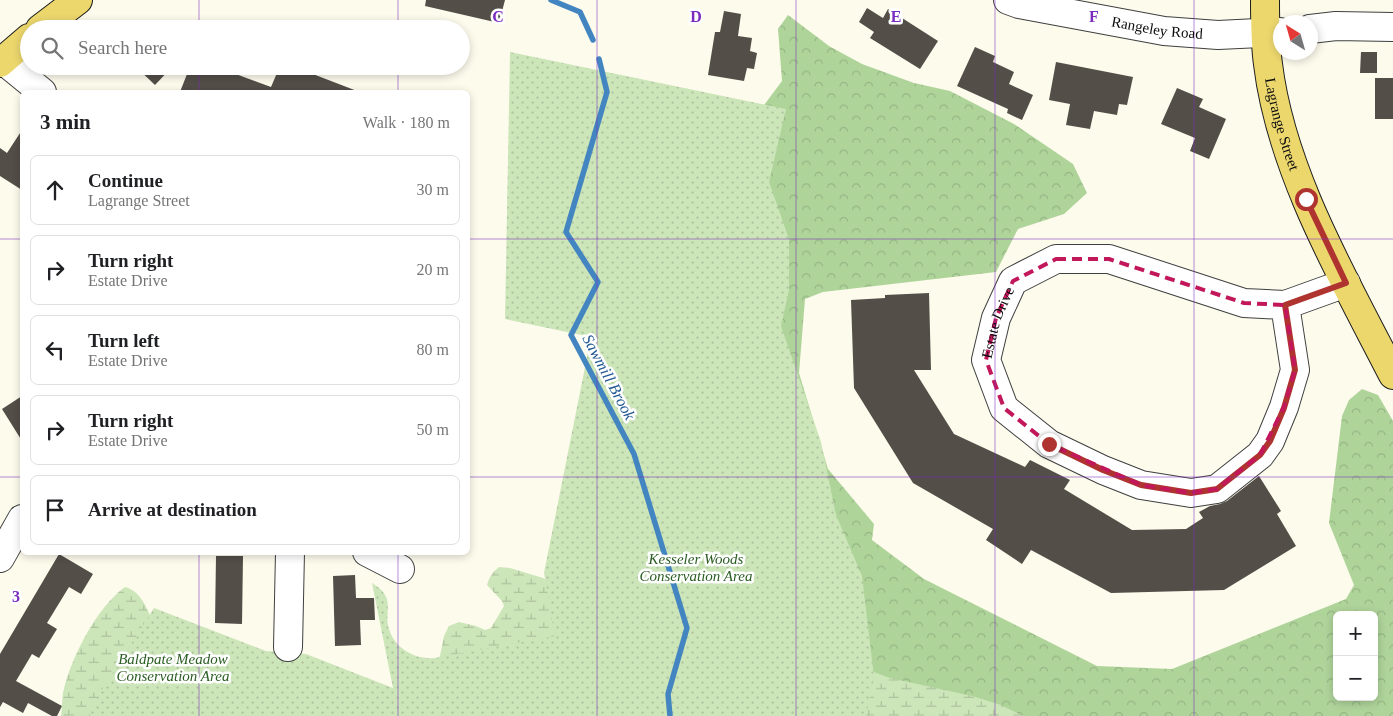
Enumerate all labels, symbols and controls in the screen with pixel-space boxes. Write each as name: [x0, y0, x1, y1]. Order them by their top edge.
text: C: [492, 8, 504, 25]
text: D: [690, 8, 702, 25]
text: E: [891, 8, 901, 25]
text: F: [1089, 8, 1099, 25]
street label: Rangeley Road: [1110, 13, 1204, 42]
north arrow: [1273, 15, 1318, 60]
search box: [20, 20, 470, 75]
icon: search: [38, 34, 66, 62]
text: Search here: [78, 37, 167, 58]
street label: Lagrange Street: [1262, 77, 1303, 173]
text: 3 min: [40, 110, 91, 134]
text: Walk · 180 m: [363, 114, 450, 131]
text: Continue: [88, 170, 163, 191]
icon: ahead: [41, 176, 69, 204]
text: 30 m: [417, 181, 449, 198]
route start: [1295, 188, 1318, 211]
text: Lagrange Street: [88, 192, 190, 209]
text: Turn right: [88, 250, 173, 271]
icon: right: [41, 256, 69, 284]
text: 20 m: [417, 261, 449, 278]
text: Estate Drive: [88, 272, 168, 289]
street label: Estate Drive: [979, 284, 1017, 360]
text: Turn left: [88, 330, 160, 351]
water label: Sawmill Brook: [579, 331, 639, 423]
icon: left: [41, 336, 69, 364]
text: 80 m: [417, 341, 449, 358]
text: Estate Drive: [88, 352, 168, 369]
text: Turn right: [88, 410, 173, 431]
icon: right: [41, 416, 69, 444]
text: 50 m: [417, 421, 449, 438]
text: Estate Drive: [88, 432, 168, 449]
route end: [1038, 433, 1061, 456]
icon: arrive: [41, 496, 69, 524]
text: Arrive at destination: [88, 499, 257, 520]
park label: Kesseler Woods Conservation Area: [640, 551, 752, 584]
text: 3: [12, 588, 20, 605]
map controls: [1333, 611, 1378, 701]
button: +: [1333, 611, 1378, 656]
park label: Baldpate Meadow Conservation Area: [117, 651, 229, 684]
button: −: [1333, 656, 1378, 701]

